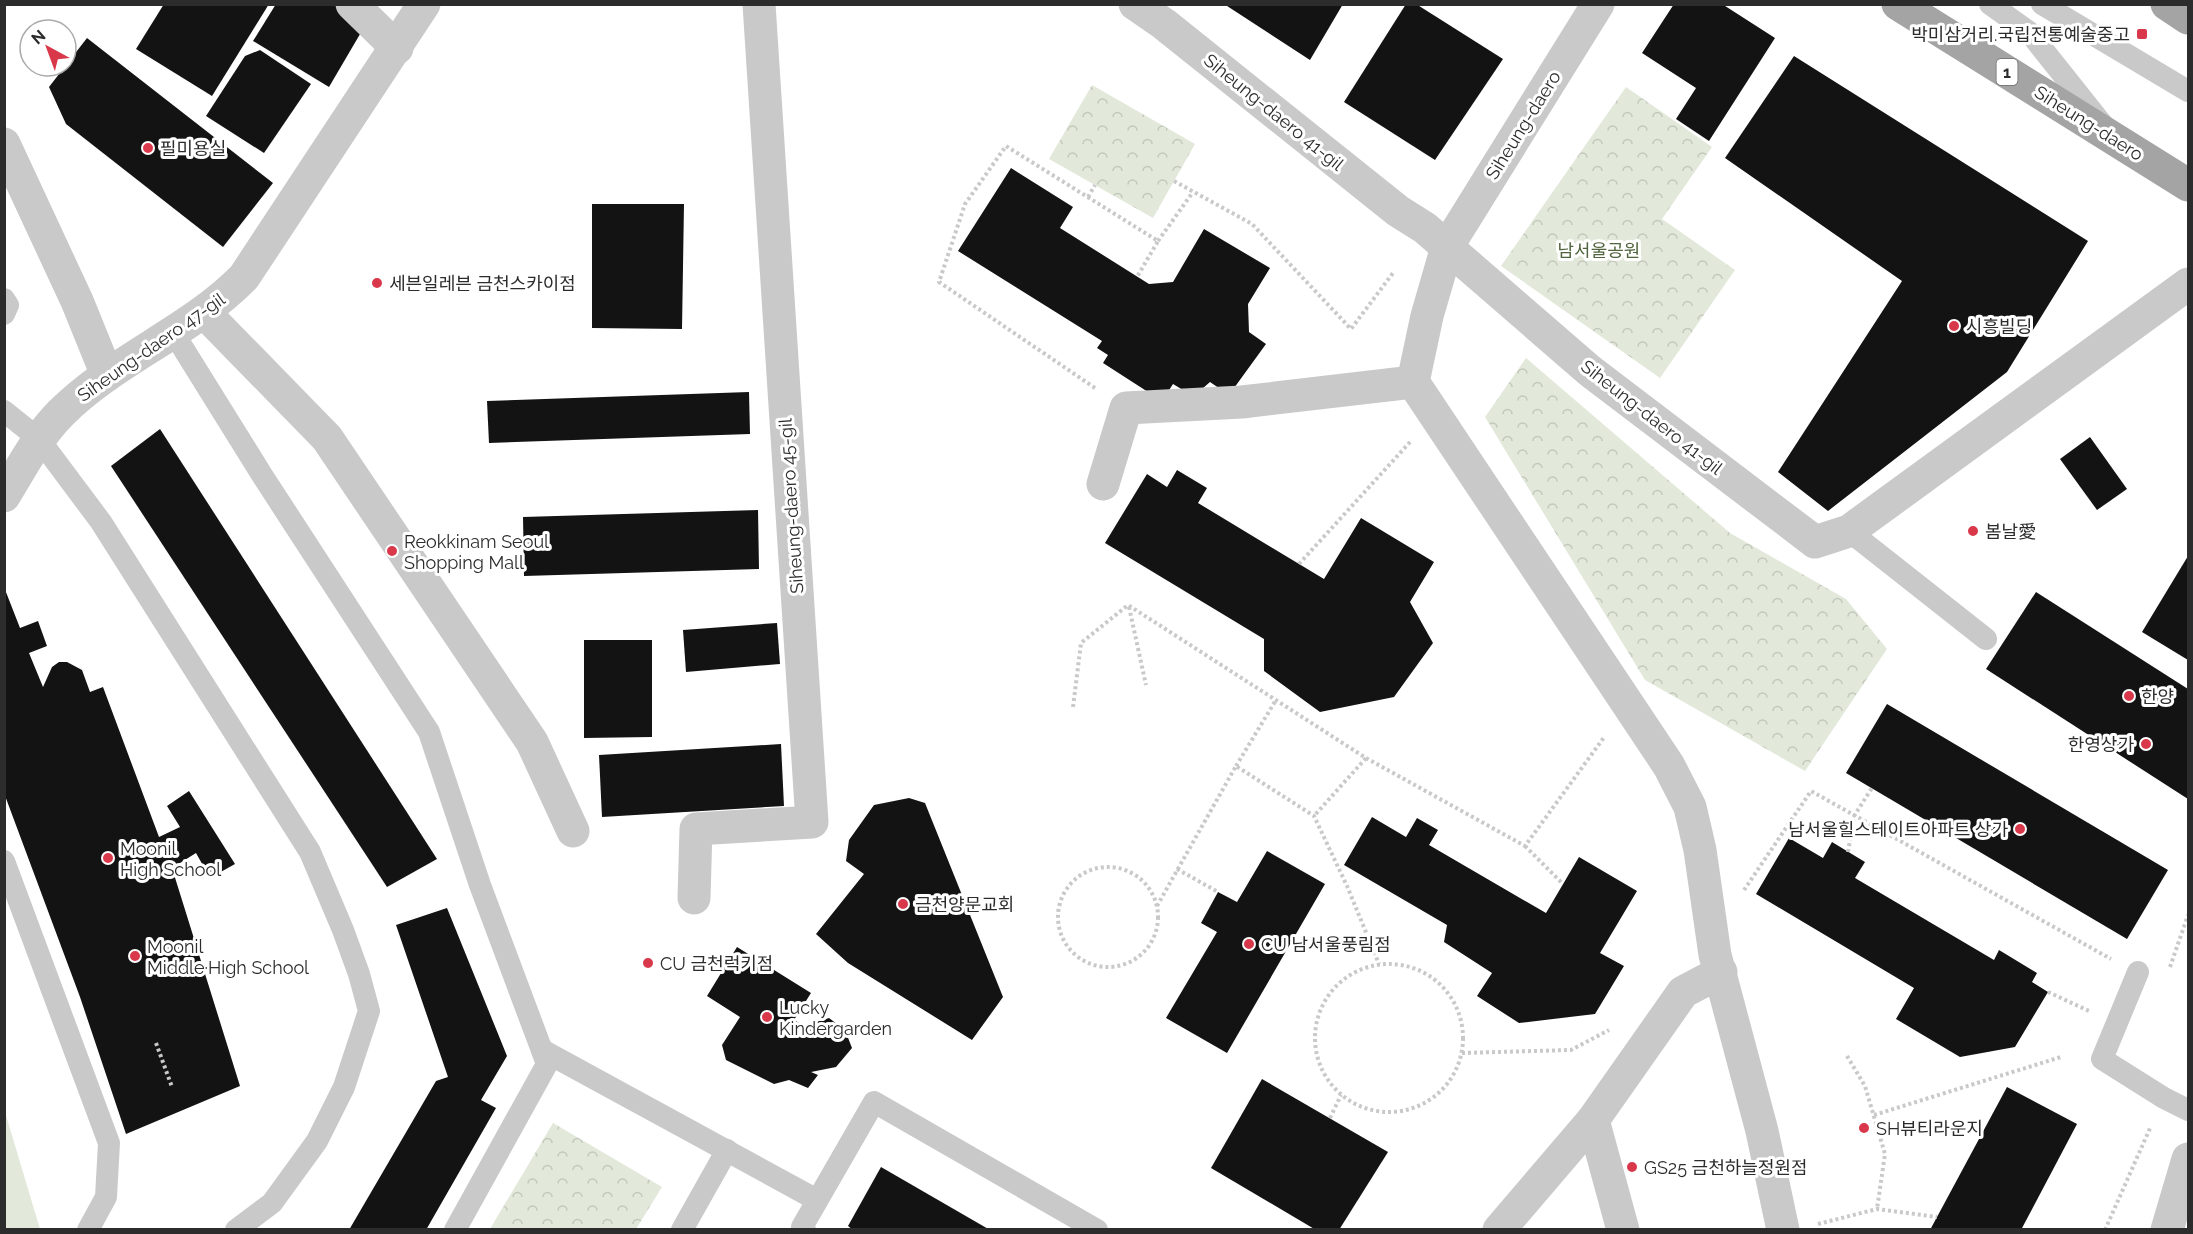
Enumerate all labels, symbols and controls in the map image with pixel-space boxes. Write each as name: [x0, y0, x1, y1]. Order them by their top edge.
north arrow: [18, 18, 78, 78]
place label: 박미삼거리.국립전통예술중고: [1911, 24, 2130, 45]
text: N: [28, 26, 49, 48]
marker: 박미삼거리.국립전통예술중고: [2135, 27, 2149, 41]
street label: Siheung-daero 41-gil: [1200, 49, 1348, 175]
road number: 1: [1996, 59, 2018, 85]
street label: Siheung-daero: [1481, 67, 1565, 183]
street label: Siheung-daero: [2031, 81, 2147, 165]
place label: 필미용실: [160, 138, 226, 159]
marker: 필미용실: [141, 141, 155, 155]
park label: 남서울공원: [1558, 240, 1640, 261]
place label: 세븐일레븐 금천스카이점: [389, 273, 576, 294]
marker: 세븐일레븐 금천스카이점: [370, 276, 384, 290]
street label: Siheung-daero 47-gil: [73, 288, 229, 406]
place label: 시흥빌딩: [1966, 316, 2032, 337]
marker: 시흥빌딩: [1947, 319, 1961, 333]
street label: Siheung-daero 41-gil: [1577, 355, 1727, 479]
street label: Siheung-daero 45-gil: [774, 417, 808, 594]
place label: 봄날愛: [1985, 521, 2036, 542]
marker: 봄날愛: [1966, 524, 1980, 538]
place label: Reokkinam Seoul Shopping Mall: [404, 531, 549, 573]
marker: Reokkinam Seoul Shopping Mall: [385, 544, 399, 558]
place label: 한양: [2141, 686, 2174, 707]
marker: 한양: [2122, 689, 2136, 703]
place label: 한영상가: [2068, 734, 2134, 755]
marker: 한영상가: [2139, 737, 2153, 751]
place label: 남서울힐스테이트아파트 상가: [1788, 819, 2008, 840]
marker: 남서울힐스테이트아파트 상가: [2013, 822, 2027, 836]
place label: Moonil High School: [120, 838, 221, 880]
marker: Moonil High School: [101, 851, 115, 865]
place label: 금천양문교회: [915, 894, 1014, 915]
marker: 금천양문교회: [896, 897, 910, 911]
place label: CU 남서울풍림점: [1261, 934, 1391, 955]
place label: Moonil Middle·High School: [147, 936, 309, 978]
marker: CU 남서울풍림점: [1242, 937, 1256, 951]
marker: Moonil Middle·High School: [128, 949, 142, 963]
place label: CU 금천럭키점: [660, 953, 773, 974]
marker: CU 금천럭키점: [641, 956, 655, 970]
place label: Lucky Kindergarden: [779, 997, 892, 1039]
marker: Lucky Kindergarden: [760, 1010, 774, 1024]
place label: SH뷰티라운지: [1876, 1118, 1983, 1139]
marker: SH뷰티라운지: [1857, 1121, 1871, 1135]
place label: GS25 금천하늘정원점: [1644, 1157, 1808, 1178]
marker: GS25 금천하늘정원점: [1625, 1160, 1639, 1174]

